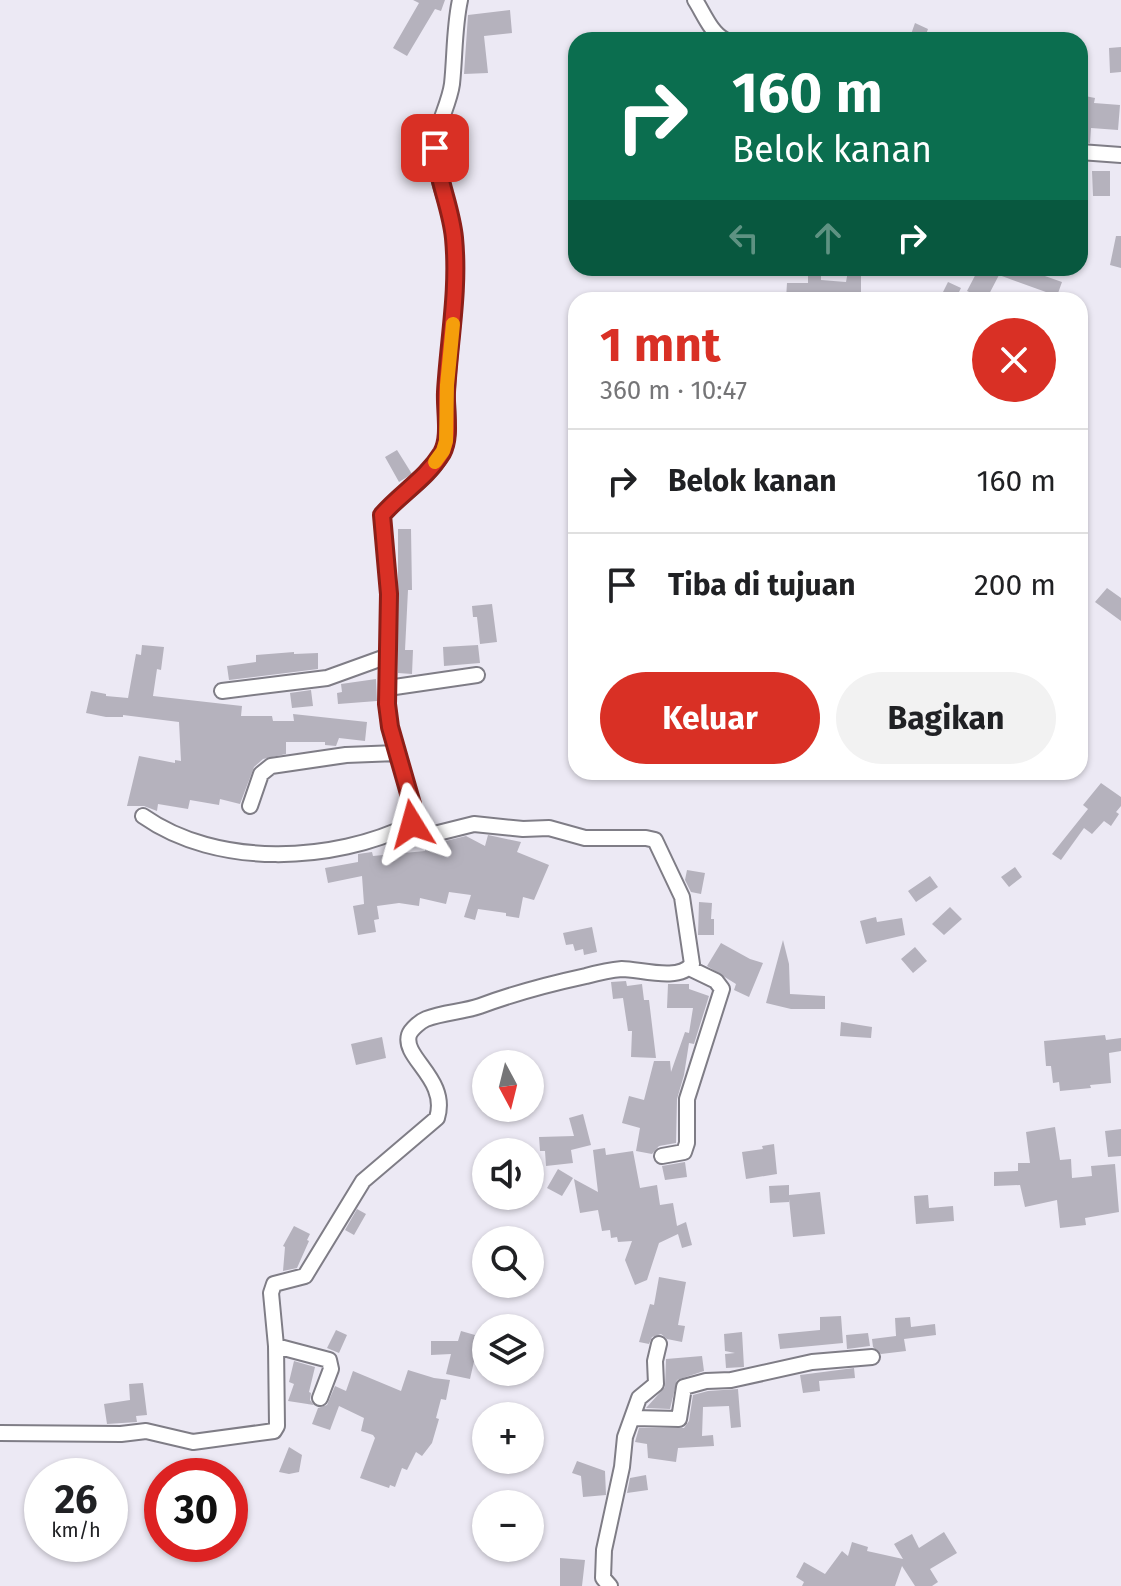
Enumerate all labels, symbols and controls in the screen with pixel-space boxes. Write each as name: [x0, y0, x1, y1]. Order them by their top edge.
text: 160 m: [732, 60, 883, 127]
icon: right: [600, 64, 704, 168]
pin: [401, 114, 469, 182]
icon: arrive: [413, 126, 457, 170]
text: Belok kanan: [732, 128, 932, 172]
icon: left: [722, 216, 766, 260]
icon: ahead: [806, 216, 850, 260]
icon: right: [890, 216, 934, 260]
text: 1 mnt: [600, 316, 720, 374]
button: close: [972, 318, 1056, 402]
text: 360 m · 10:47: [600, 375, 747, 406]
icon: right: [600, 459, 644, 503]
text: Belok kanan: [668, 463, 837, 499]
text: 160 m: [977, 463, 1056, 499]
icon: arrive: [600, 563, 644, 607]
text: Tiba di tujuan: [668, 567, 855, 603]
text: 200 m: [974, 567, 1056, 603]
button: Keluar: [600, 672, 820, 764]
button: Bagikan: [836, 672, 1056, 764]
position arrow: [370, 782, 454, 866]
north arrow: [472, 1050, 544, 1122]
map controls: [472, 1050, 544, 1562]
button: sound: [472, 1138, 544, 1210]
button: search: [472, 1226, 544, 1298]
button: layers: [472, 1314, 544, 1386]
button: +: [472, 1402, 544, 1474]
speed limit sign: 30: [144, 1458, 248, 1562]
text: 26: [54, 1476, 98, 1524]
button: −: [472, 1490, 544, 1562]
text: km/h: [51, 1518, 101, 1542]

